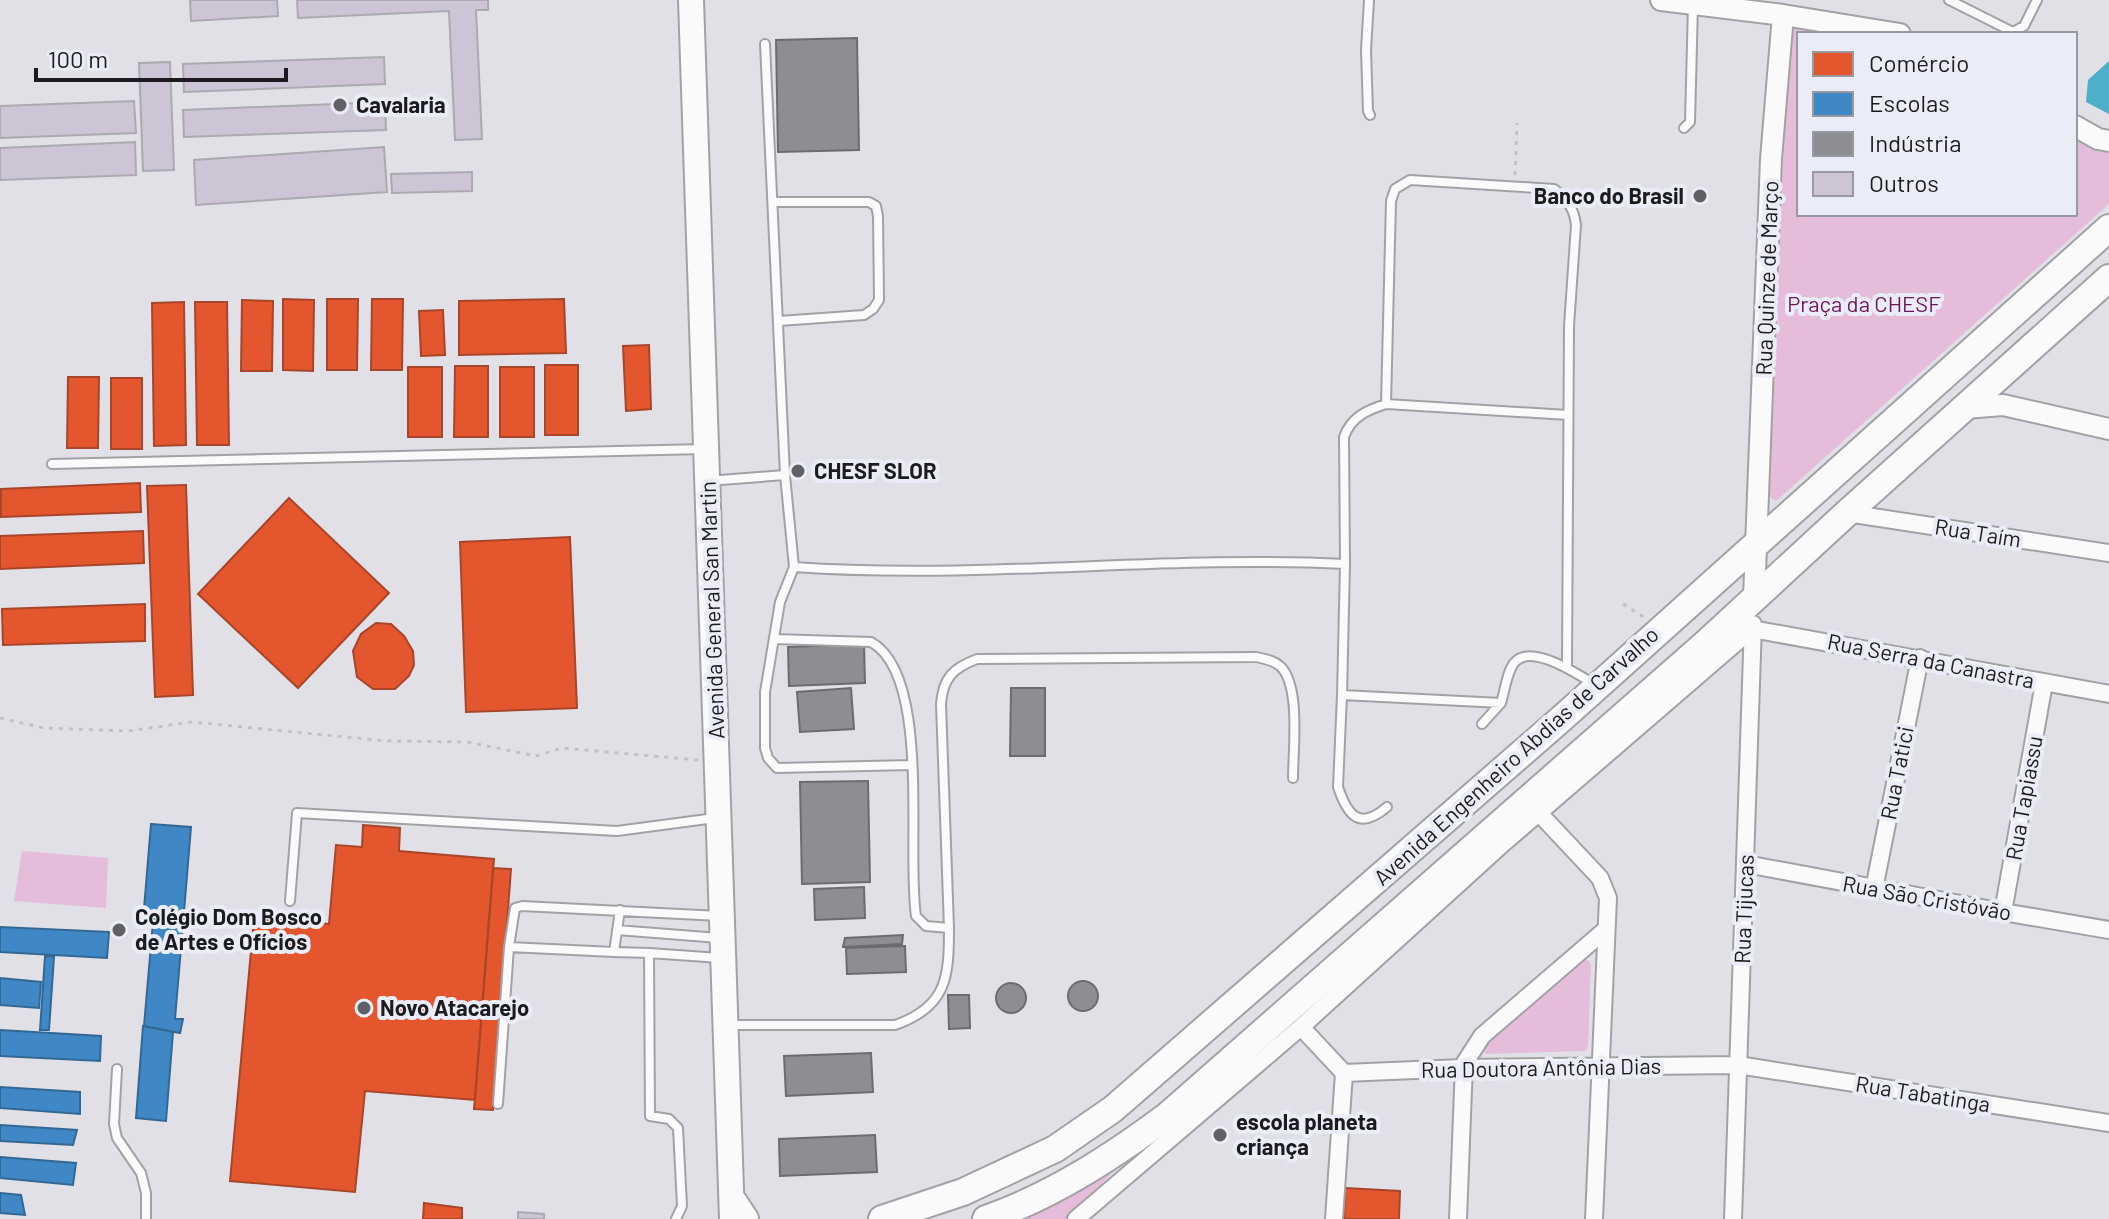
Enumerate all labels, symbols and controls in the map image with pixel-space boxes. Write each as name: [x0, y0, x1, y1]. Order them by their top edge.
scale bar: [36, 32, 286, 82]
legend: [1797, 32, 2077, 216]
text: 100 m: [48, 44, 108, 73]
text: Comércio: [1869, 48, 1969, 77]
text: Escolas: [1869, 88, 1950, 117]
place label: Cavalaria: [356, 91, 446, 117]
marker: Cavalaria: [331, 96, 349, 114]
text: Indústria: [1869, 128, 1961, 157]
text: Outros: [1869, 168, 1939, 197]
street label: Rua Quinze de Março: [1750, 180, 1782, 376]
place label: Banco do Brasil: [1534, 182, 1684, 208]
marker: Banco do Brasil: [1691, 187, 1709, 205]
park label: Praça da CHESF: [1787, 290, 1941, 316]
place label: CHESF SLOR: [814, 457, 937, 483]
marker: CHESF SLOR: [789, 462, 807, 480]
street label: Avenida General San Martin: [694, 481, 728, 739]
street label: Rua Taím: [1933, 512, 2023, 552]
street label: Avenida Engenheiro Abdias de Carvalho: [1368, 620, 1663, 890]
street label: Rua Serra da Canastra: [1826, 627, 2037, 693]
street label: Rua Tatici: [1874, 724, 1918, 822]
street label: Rua Tapiassu: [1999, 734, 2047, 862]
street label: Rua Tijucas: [1728, 854, 1758, 964]
street label: Rua São Cristóvão: [1841, 869, 2014, 925]
place label: Colégio Dom Bosco de Artes e Ofícios: [135, 903, 322, 954]
marker: Colégio Dom Bosco de Artes e Ofícios: [110, 921, 128, 939]
place label: Novo Atacarejo: [380, 994, 529, 1020]
marker: Novo Atacarejo: [355, 999, 373, 1017]
street label: Rua Doutora Antônia Dias: [1421, 1052, 1661, 1082]
street label: Rua Tabatinga: [1854, 1070, 1992, 1116]
place label: escola planeta criança: [1236, 1108, 1377, 1159]
marker: escola planeta criança: [1211, 1126, 1229, 1144]

